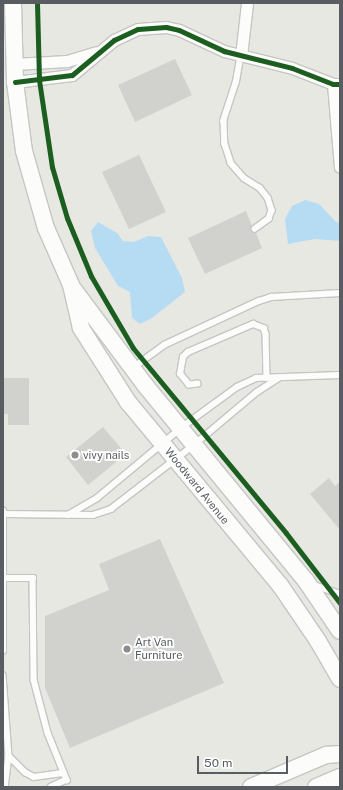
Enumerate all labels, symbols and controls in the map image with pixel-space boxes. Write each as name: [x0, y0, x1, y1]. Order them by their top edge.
street label: Woodward Avenue: [162, 445, 232, 527]
place label: vivy nails: [83, 448, 129, 462]
marker: vivy nails: [70, 450, 80, 460]
place label: Art Van Furniture: [135, 636, 182, 662]
marker: Art Van Furniture: [122, 644, 132, 654]
scale bar: [199, 748, 290, 774]
text: 50 m: [204, 756, 232, 770]

